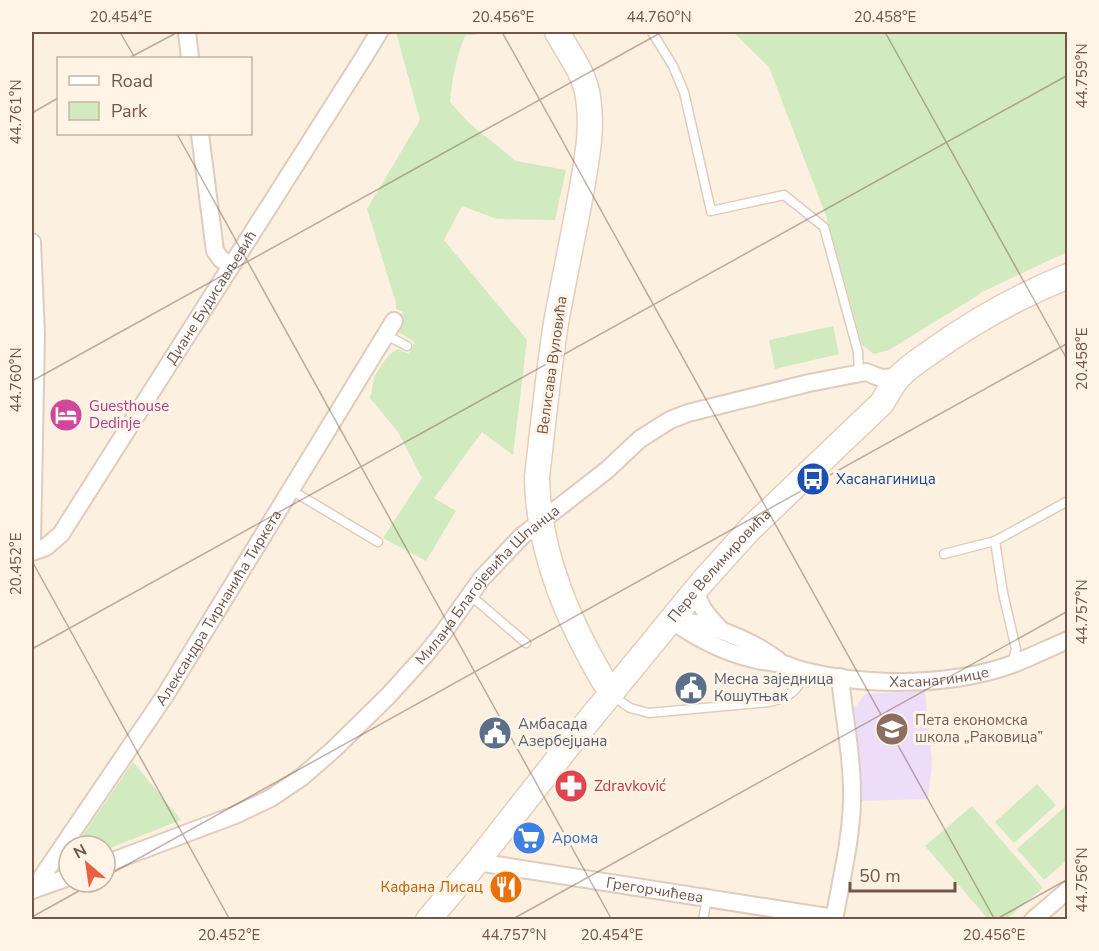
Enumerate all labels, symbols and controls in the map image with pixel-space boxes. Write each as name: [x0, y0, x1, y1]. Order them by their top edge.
text: 20.454°E: [90, 7, 152, 27]
text: 20.456°E: [472, 7, 534, 27]
text: 44.760°N: [626, 7, 692, 27]
text: 20.458°E: [854, 7, 916, 27]
text: 44.759°N: [1072, 43, 1092, 109]
legend: [57, 57, 252, 135]
text: Road: [111, 69, 153, 93]
text: 44.761°N: [6, 79, 26, 145]
text: Park: [111, 99, 148, 123]
street label: Диане Будисављевић: [161, 227, 261, 368]
street label: Велисава Вуловића: [532, 295, 572, 435]
text: 20.458°E: [1072, 328, 1092, 390]
text: 44.760°N: [6, 347, 26, 413]
place label: Guesthouse Dedinje: [89, 396, 169, 433]
hotel icon: Guesthouse Dedinje: [48, 397, 84, 433]
bus stop icon: Хасанагиница: [795, 461, 831, 497]
place label: Хасанагиница: [836, 469, 936, 489]
street label: Милана Благојевића Шпанца: [411, 501, 564, 669]
street label: Пере Велимировића: [663, 504, 775, 626]
street label: Александра Тирнанића Тиркета: [151, 506, 286, 710]
text: 20.452°E: [6, 533, 26, 595]
text: 44.757°N: [1072, 579, 1092, 645]
street label: Хасанагинице: [889, 662, 991, 692]
place label: Месна заједница Кошутњак: [714, 669, 834, 706]
public building icon: Месна заједница Кошутњак: [673, 670, 709, 706]
place label: Пета економска школа „Раковица”: [915, 710, 1043, 747]
school or university icon: Пета економска школа „Раковица”: [874, 711, 910, 747]
place label: Амбасада Азербејџана: [518, 714, 607, 751]
public building icon: Амбасада Азербејџана: [477, 715, 513, 751]
pharmacy icon: Zdravković: [553, 768, 589, 804]
place label: Zdravković: [594, 776, 666, 796]
supermarket icon: Арома: [511, 820, 547, 856]
place label: Арома: [552, 828, 598, 848]
north arrow: [57, 834, 117, 894]
text: N: [70, 839, 91, 864]
text: 44.756°N: [1072, 847, 1092, 913]
scale bar: [850, 855, 955, 893]
text: 50 m: [859, 864, 901, 888]
restaurant icon: Кафана Лисац: [488, 869, 524, 905]
street label: Грегорчићева: [605, 872, 705, 907]
place label: Кафана Лисац: [381, 877, 483, 897]
text: 20.452°E: [198, 925, 260, 945]
text: 44.757°N: [481, 925, 547, 945]
text: 20.454°E: [581, 925, 643, 945]
text: 20.456°E: [963, 925, 1025, 945]

